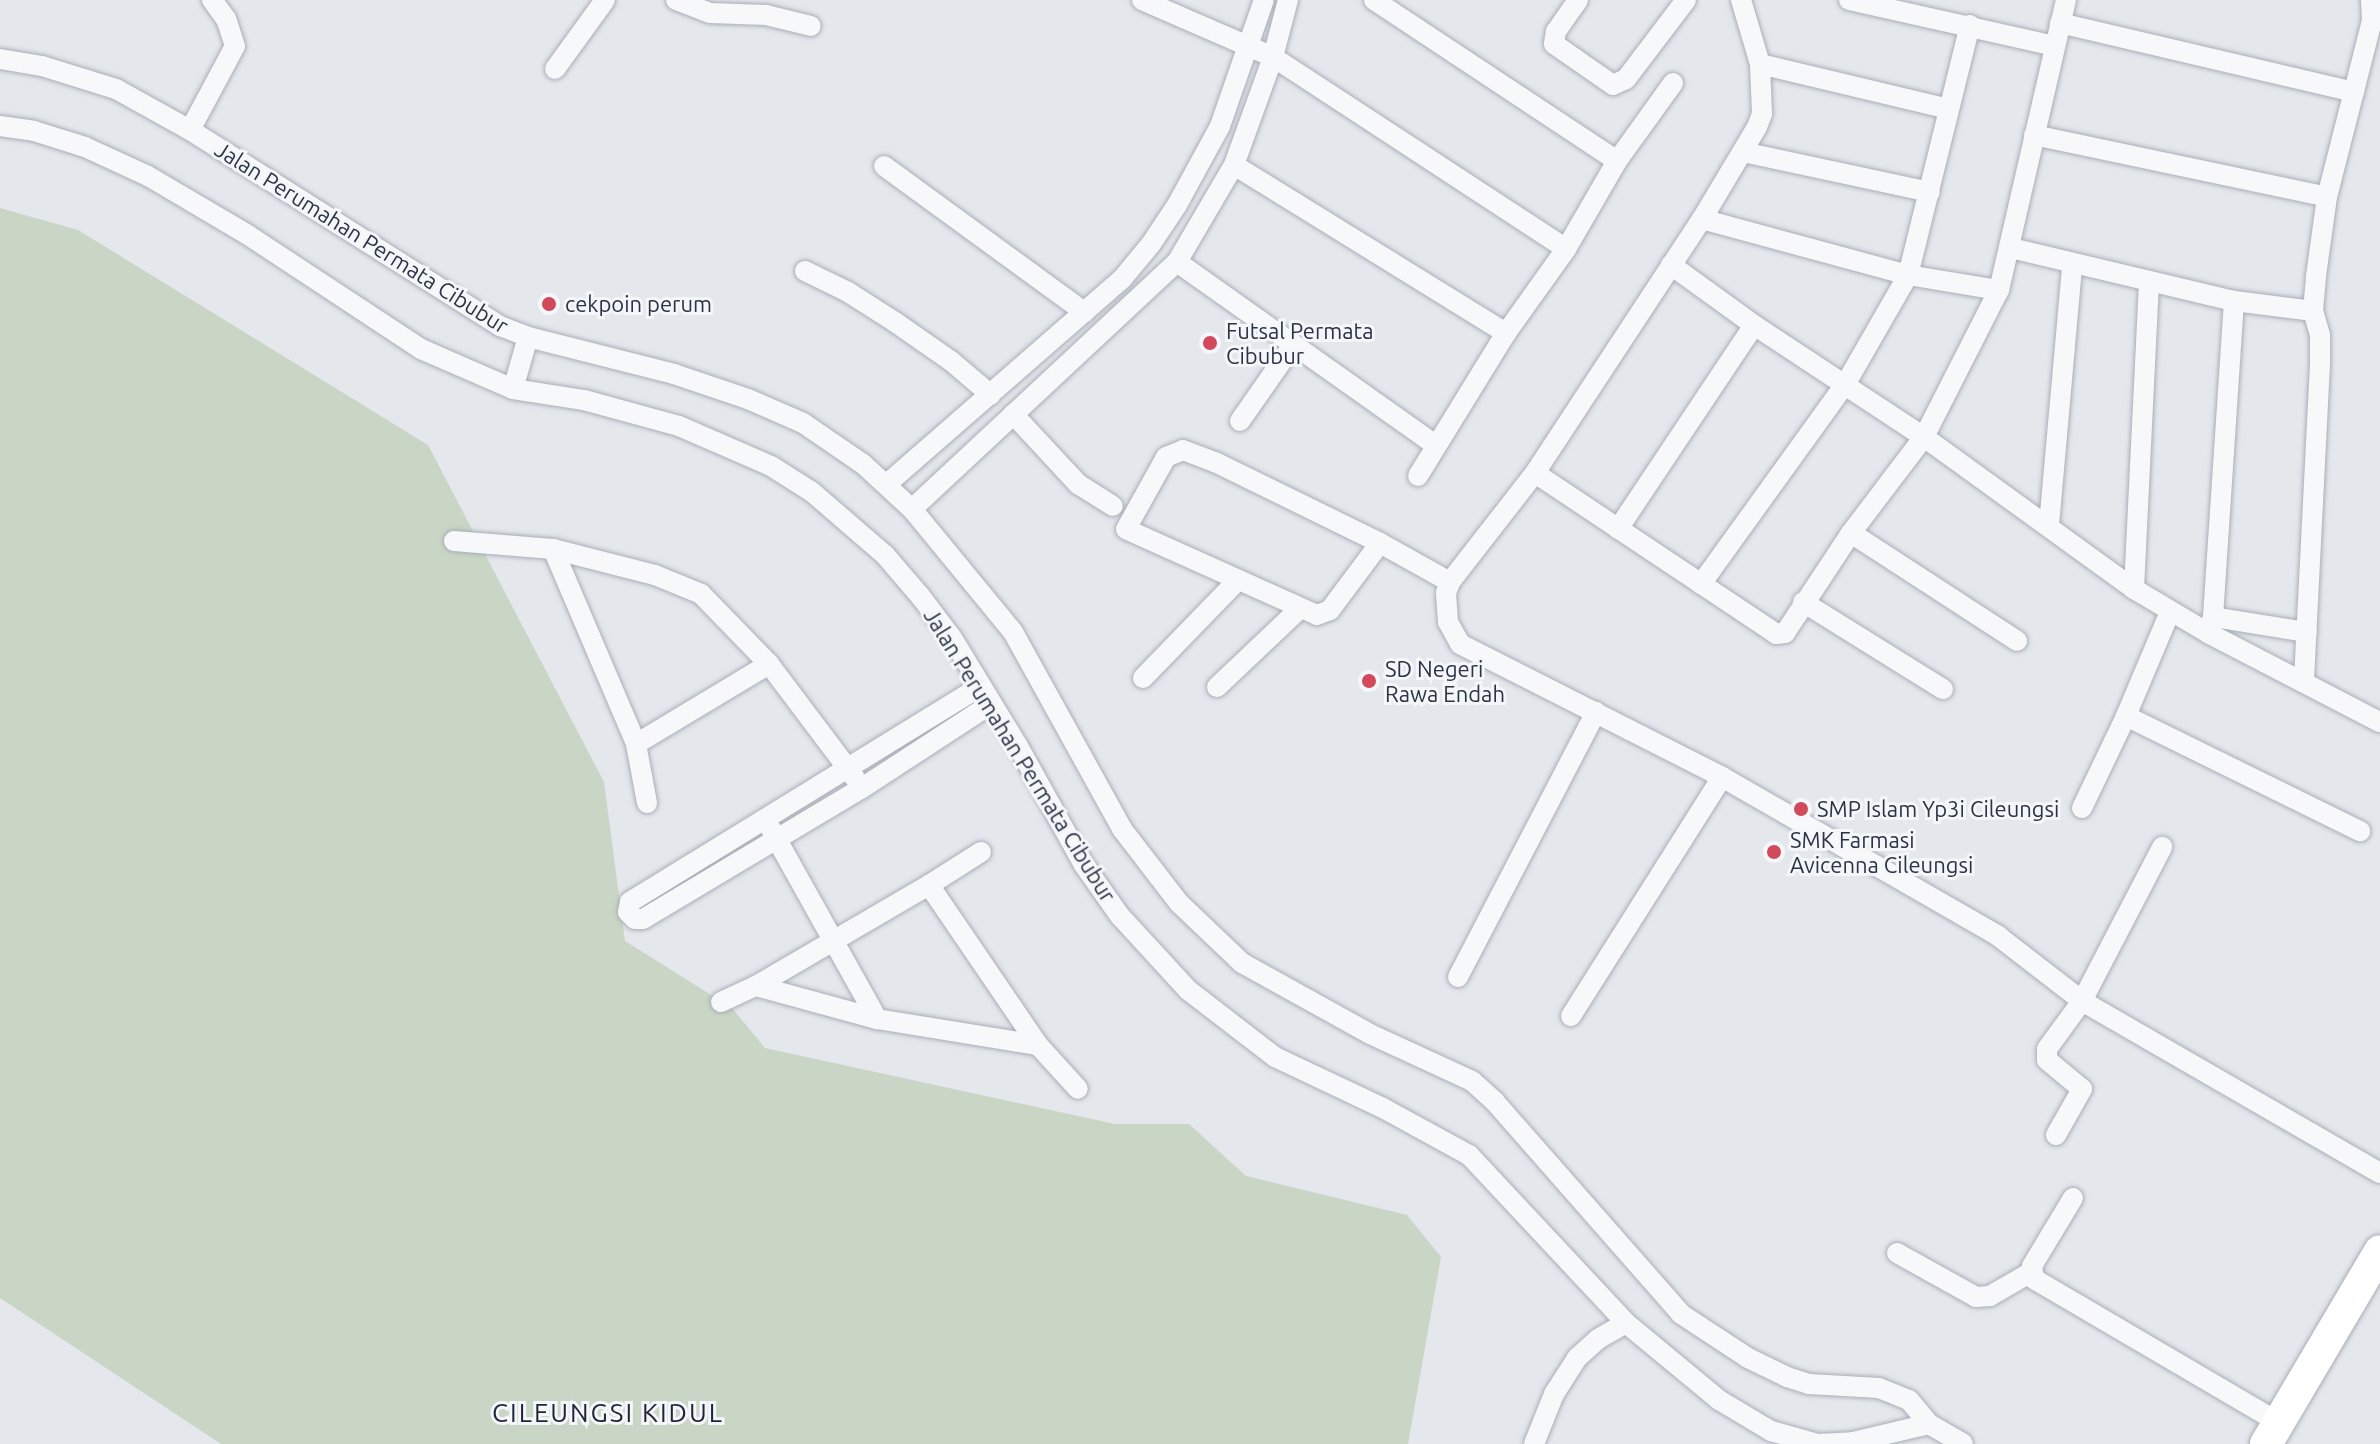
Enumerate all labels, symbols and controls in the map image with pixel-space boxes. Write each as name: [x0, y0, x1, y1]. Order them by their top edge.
street label: Jalan Perumahan Permata Cibubur: [210, 135, 514, 339]
place label: cekpoin perum: [565, 291, 712, 317]
marker: cekpoin perum: [540, 295, 558, 313]
place label: Futsal Permata Cibubur: [1226, 317, 1374, 368]
marker: Futsal Permata Cibubur: [1201, 334, 1219, 352]
street label: Jalan Perumahan Permata Cibubur: [918, 603, 1122, 907]
place label: SD Negeri Rawa Endah: [1385, 655, 1505, 706]
marker: SD Negeri Rawa Endah: [1360, 672, 1378, 690]
place label: SMP Islam Yp3i Cileungsi: [1817, 796, 2059, 822]
marker: SMP Islam Yp3i Cileungsi: [1792, 800, 1810, 818]
place label: SMK Farmasi Avicenna Cileungsi: [1790, 826, 1973, 878]
marker: SMK Farmasi Avicenna Cileungsi: [1765, 843, 1783, 861]
district label: CILEUNGSI KIDUL: [492, 1397, 724, 1429]

